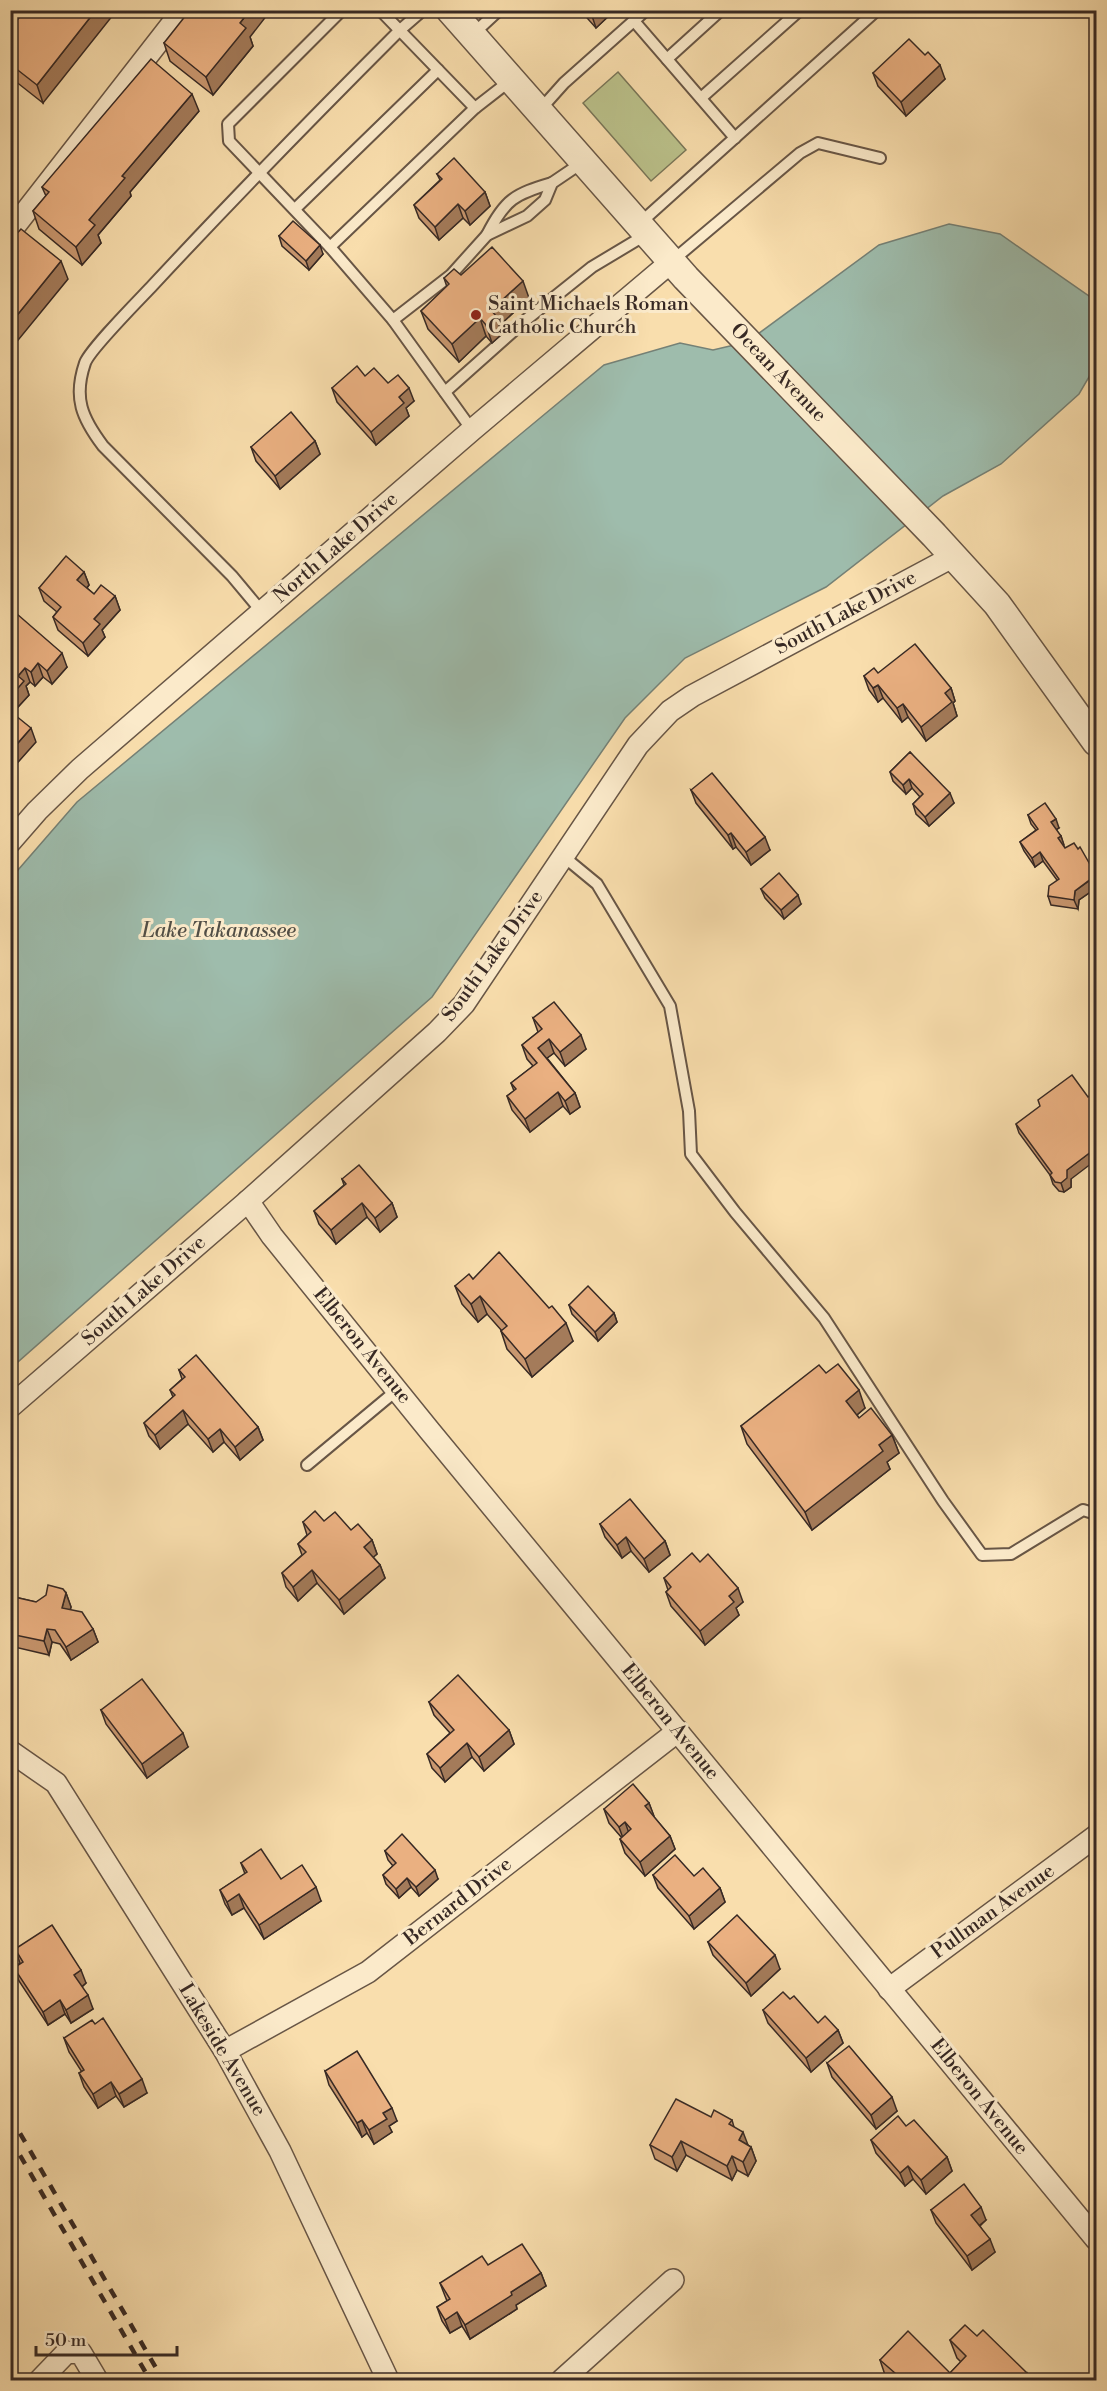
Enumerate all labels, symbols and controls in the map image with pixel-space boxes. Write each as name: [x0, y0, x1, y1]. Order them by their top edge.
place label: Saint Michaels Roman Catholic Church: [488, 292, 689, 340]
marker: Saint Michaels Roman Catholic Church: [469, 308, 483, 322]
street label: Ocean Avenue: [725, 318, 831, 428]
street label: North Lake Drive: [268, 487, 404, 609]
street label: South Lake Drive: [771, 565, 921, 661]
street label: South Lake Drive: [437, 885, 549, 1027]
water label: Lake Takanassee: [141, 918, 296, 944]
street label: South Lake Drive: [77, 1230, 211, 1352]
street label: Elberon Avenue: [307, 1283, 417, 1409]
street label: Elberon Avenue: [615, 1659, 725, 1785]
street label: Bernard Drive: [398, 1852, 517, 1952]
street label: Pullman Avenue: [926, 1859, 1060, 1965]
street label: Lakeside Avenue: [173, 1979, 271, 2121]
street label: Elberon Avenue: [924, 2034, 1034, 2160]
scale bar: [36, 2319, 177, 2357]
text: 50 m: [45, 2329, 87, 2352]

